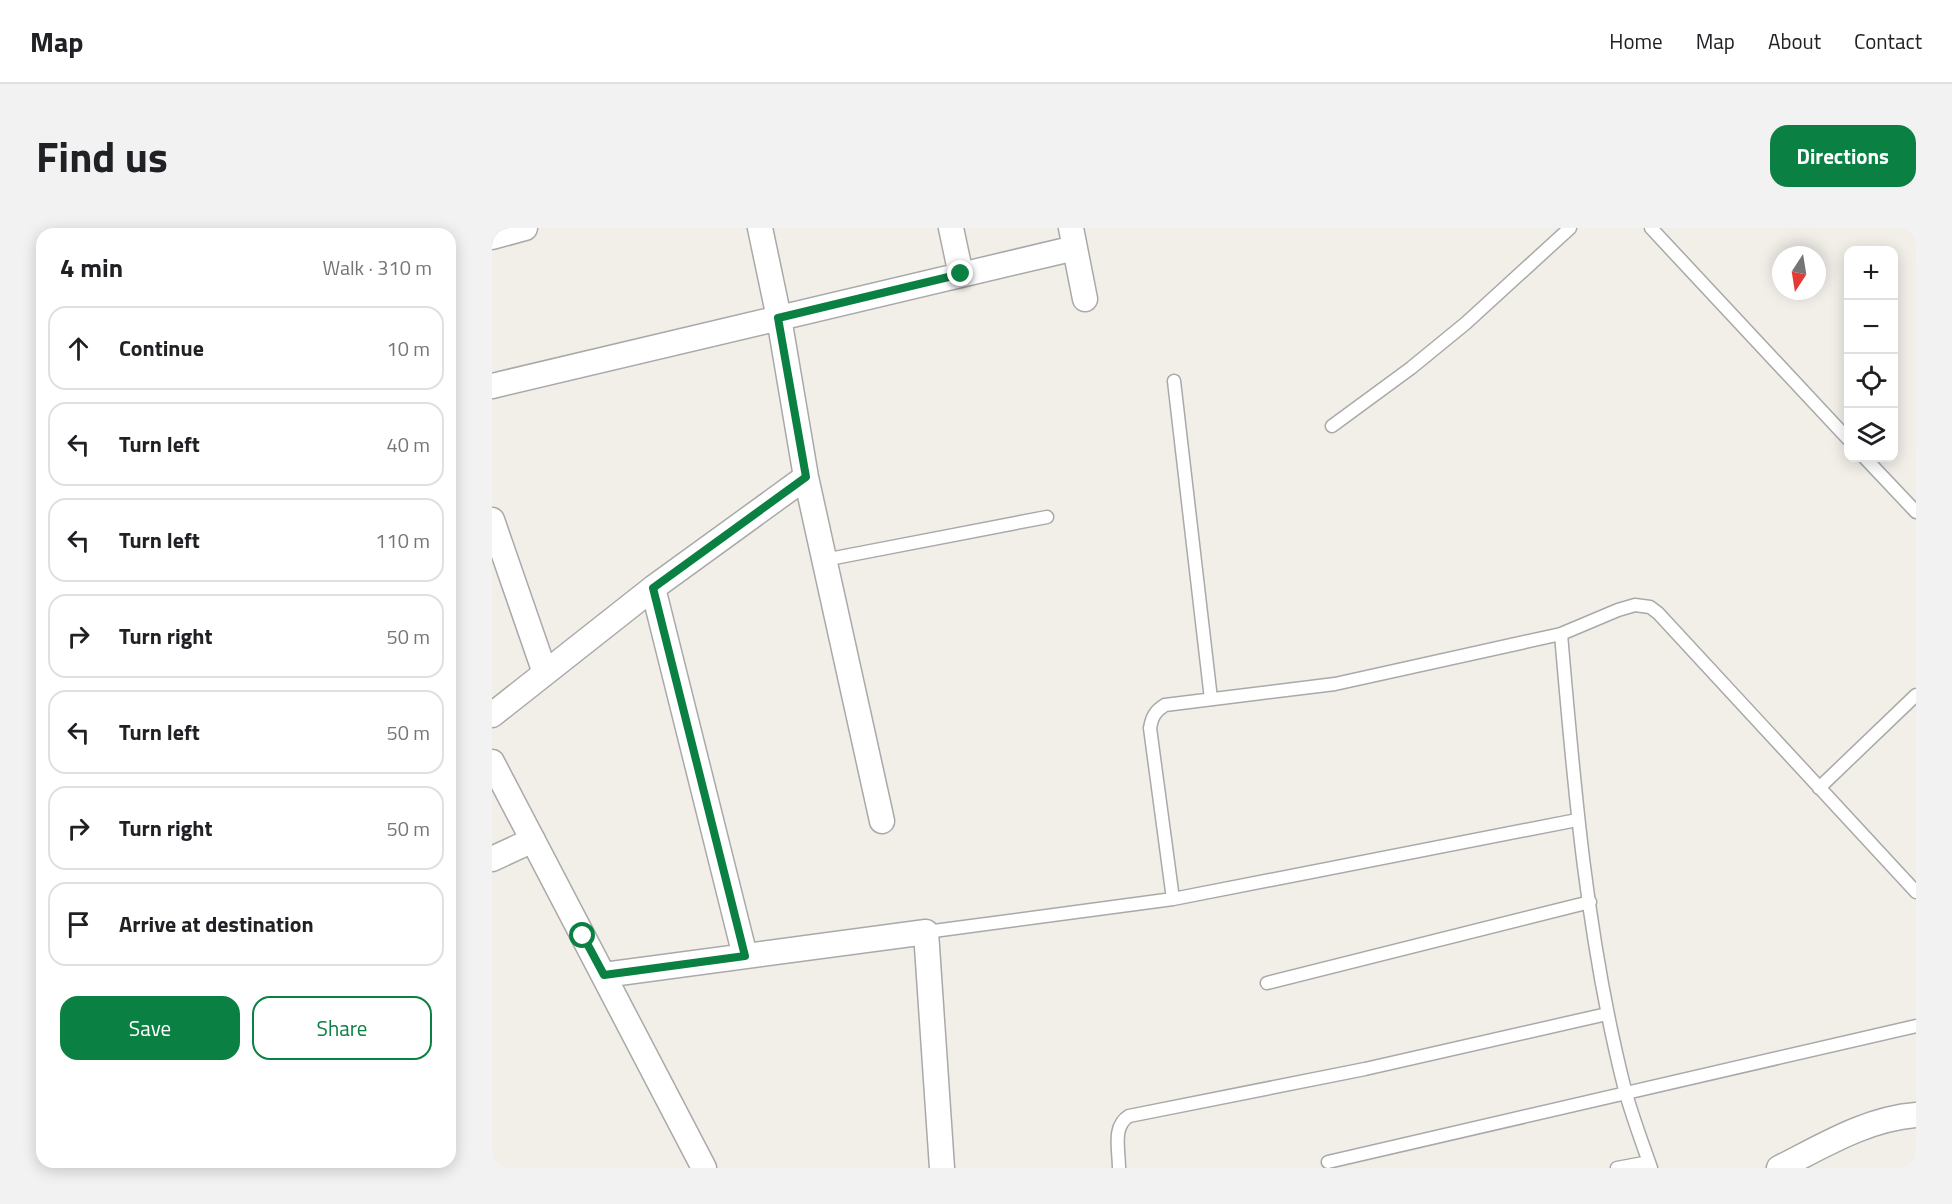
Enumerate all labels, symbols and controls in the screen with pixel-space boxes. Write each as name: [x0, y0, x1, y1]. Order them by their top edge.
text: Map: [30, 20, 84, 63]
text: Home: [1609, 25, 1663, 57]
text: Map: [1696, 25, 1735, 57]
text: About: [1768, 25, 1821, 57]
text: Contact: [1854, 25, 1922, 57]
text: Find us: [36, 124, 168, 188]
button: Directions: [1770, 125, 1916, 187]
north arrow: [1772, 246, 1826, 300]
map controls: [1844, 246, 1898, 462]
button: +: [1844, 246, 1898, 300]
text: 4 min: [60, 248, 123, 287]
text: Walk · 310 m: [323, 252, 432, 283]
route end: [947, 260, 973, 286]
button: −: [1844, 300, 1898, 354]
text: Continue: [119, 331, 204, 365]
icon: ahead: [62, 332, 95, 365]
text: 10 m: [386, 333, 430, 364]
button: locate: [1844, 354, 1898, 408]
button: layers: [1844, 408, 1898, 462]
text: Turn left: [119, 427, 200, 461]
icon: left: [62, 428, 95, 461]
text: 40 m: [386, 429, 430, 460]
text: Turn left: [119, 523, 200, 557]
icon: left: [62, 524, 95, 557]
text: 110 m: [375, 525, 430, 556]
text: Turn right: [119, 619, 213, 653]
icon: right: [62, 620, 95, 653]
text: 50 m: [386, 621, 430, 652]
text: Turn left: [119, 715, 200, 749]
icon: left: [62, 716, 95, 749]
text: 50 m: [386, 717, 430, 748]
text: Turn right: [119, 811, 213, 845]
icon: right: [62, 812, 95, 845]
text: 50 m: [386, 813, 430, 844]
text: Arrive at destination: [119, 907, 314, 941]
icon: arrive: [62, 908, 95, 941]
route start: [569, 922, 595, 948]
button: Save: [60, 996, 240, 1060]
button: Share: [252, 996, 432, 1060]

